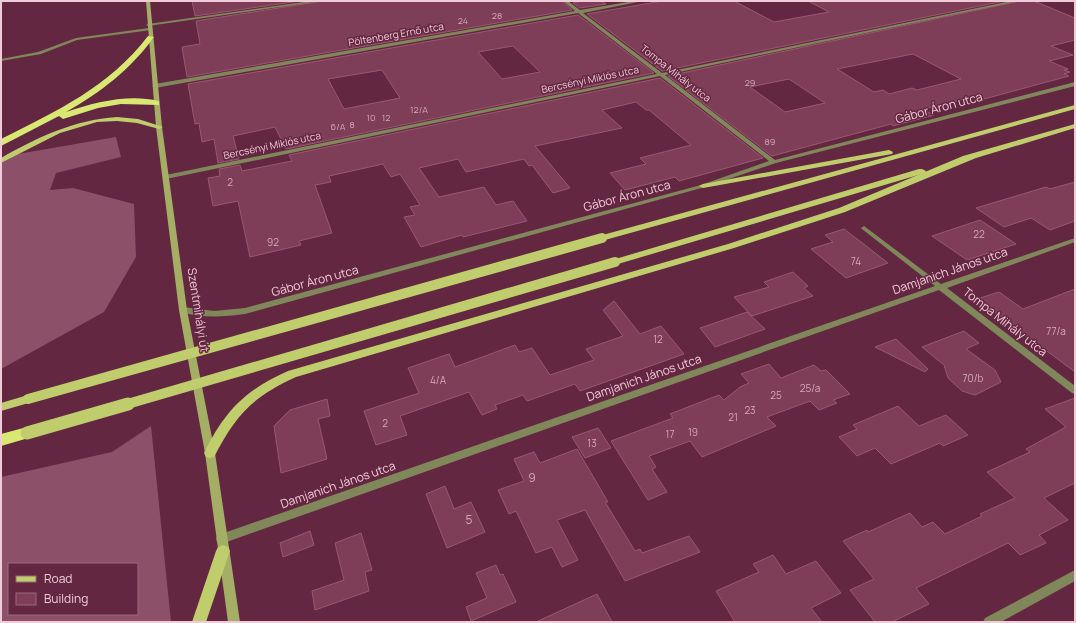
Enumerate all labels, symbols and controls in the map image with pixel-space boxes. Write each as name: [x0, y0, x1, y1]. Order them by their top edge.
house number: 28: [492, 9, 502, 22]
house number: 24: [458, 14, 468, 27]
street label: Pöltenberg Ernő utca: [347, 19, 445, 49]
street label: Tompa Mihály utca: [638, 41, 714, 105]
street label: Bercsényi Miklós utca: [540, 62, 640, 96]
house number: 29: [745, 76, 755, 89]
street label: Gábor Áron utca: [893, 88, 984, 127]
house number: 12/A: [410, 103, 428, 116]
house number: 10: [367, 111, 376, 124]
house number: 12: [382, 111, 390, 124]
house number: 8: [349, 118, 355, 131]
house number: 6/A: [331, 120, 346, 133]
street label: Bercsényi Miklós utca: [222, 128, 322, 162]
house number: 89: [765, 135, 775, 148]
house number: 2: [227, 175, 233, 189]
street label: Gábor Áron utca: [581, 176, 672, 215]
house number: 22: [973, 227, 985, 241]
house number: 92: [267, 235, 279, 249]
street label: Damjanich János utca: [890, 243, 1010, 298]
house number: 74: [851, 254, 861, 268]
street label: Gábor Áron utca: [269, 261, 360, 300]
street label: Szentmihályi út: [183, 267, 214, 353]
street label: Tompa Mihály utca: [960, 283, 1051, 360]
house number: 77/a: [1046, 324, 1066, 338]
house number: 12: [653, 332, 663, 346]
street label: Damjanich János utca: [584, 350, 704, 405]
house number: 70/b: [963, 371, 984, 385]
house number: 4/A: [430, 373, 447, 387]
house number: 25/a: [800, 381, 820, 395]
house number: 25: [770, 388, 782, 402]
house number: 23: [744, 403, 756, 417]
house number: 21: [728, 410, 738, 424]
house number: 2: [382, 416, 388, 430]
house number: 19: [688, 425, 698, 439]
house number: 17: [666, 427, 674, 441]
house number: 13: [587, 436, 597, 450]
street label: Damjanich János utca: [278, 457, 398, 512]
house number: 9: [528, 469, 536, 486]
house number: 5: [466, 511, 473, 528]
legend: [8, 563, 138, 615]
text: Road: [44, 570, 72, 587]
text: Building: [44, 590, 88, 607]

